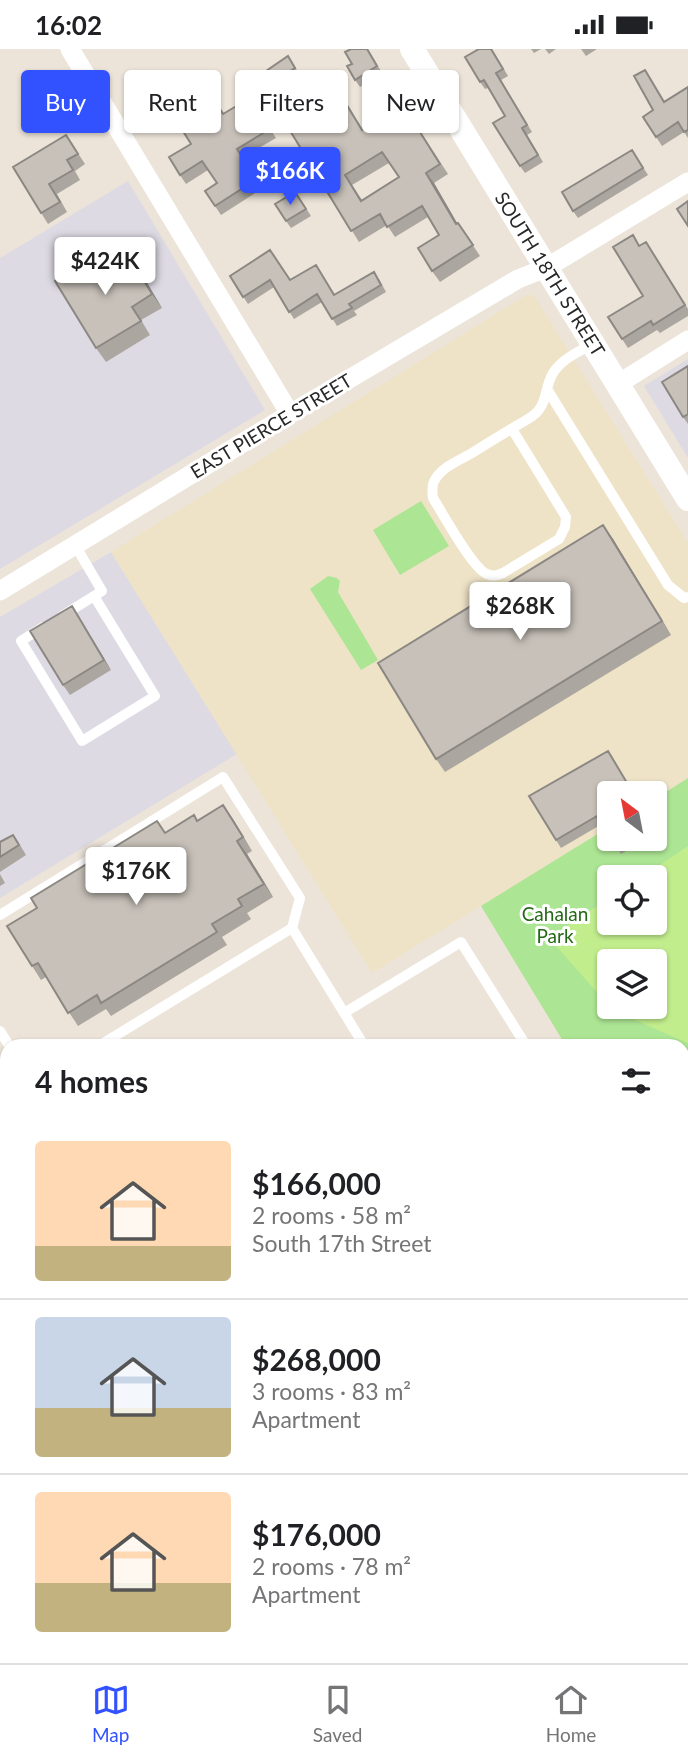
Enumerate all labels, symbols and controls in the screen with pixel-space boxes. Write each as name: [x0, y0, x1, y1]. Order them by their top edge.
text: 16:02: [35, 9, 102, 41]
chip: Buy: [21, 70, 110, 133]
chip: Rent: [124, 70, 221, 133]
chip: Filters: [235, 70, 348, 133]
chip: New: [362, 70, 459, 133]
pin: $166K: [241, 148, 339, 207]
text: $166K: [255, 156, 325, 184]
street label: SOUTH 18TH STREET: [491, 187, 610, 360]
pin: $424K: [56, 237, 154, 297]
text: $424K: [70, 246, 140, 274]
street label: EAST PIERCE STREET: [186, 368, 356, 483]
pin: $268K: [471, 583, 569, 642]
text: $268K: [485, 591, 555, 619]
north arrow: [597, 781, 667, 851]
map controls: [597, 781, 667, 1019]
pin: $176K: [87, 847, 185, 907]
text: $176K: [101, 856, 171, 884]
button: locate: [597, 865, 667, 935]
park label: Cahalan Park: [522, 902, 588, 947]
button: layers: [597, 949, 667, 1019]
icon: filters: [617, 1062, 655, 1100]
text: 4 homes: [35, 1063, 148, 1099]
text: $166,000: [252, 1165, 381, 1201]
icon: home: [91, 1169, 175, 1253]
text: 2 rooms · 58 m²: [252, 1201, 411, 1229]
text: South 17th Street: [252, 1229, 431, 1257]
text: $268,000: [252, 1341, 381, 1377]
icon: home: [91, 1345, 175, 1429]
text: 3 rooms · 83 m²: [252, 1377, 411, 1405]
text: Apartment: [252, 1405, 360, 1433]
text: $176,000: [252, 1516, 381, 1552]
icon: home: [91, 1520, 175, 1604]
text: 2 rooms · 78 m²: [252, 1552, 411, 1580]
text: Apartment: [252, 1580, 360, 1608]
tab: Map: [92, 1681, 130, 1746]
tab: Saved: [313, 1681, 362, 1746]
tab: Home: [546, 1681, 596, 1746]

